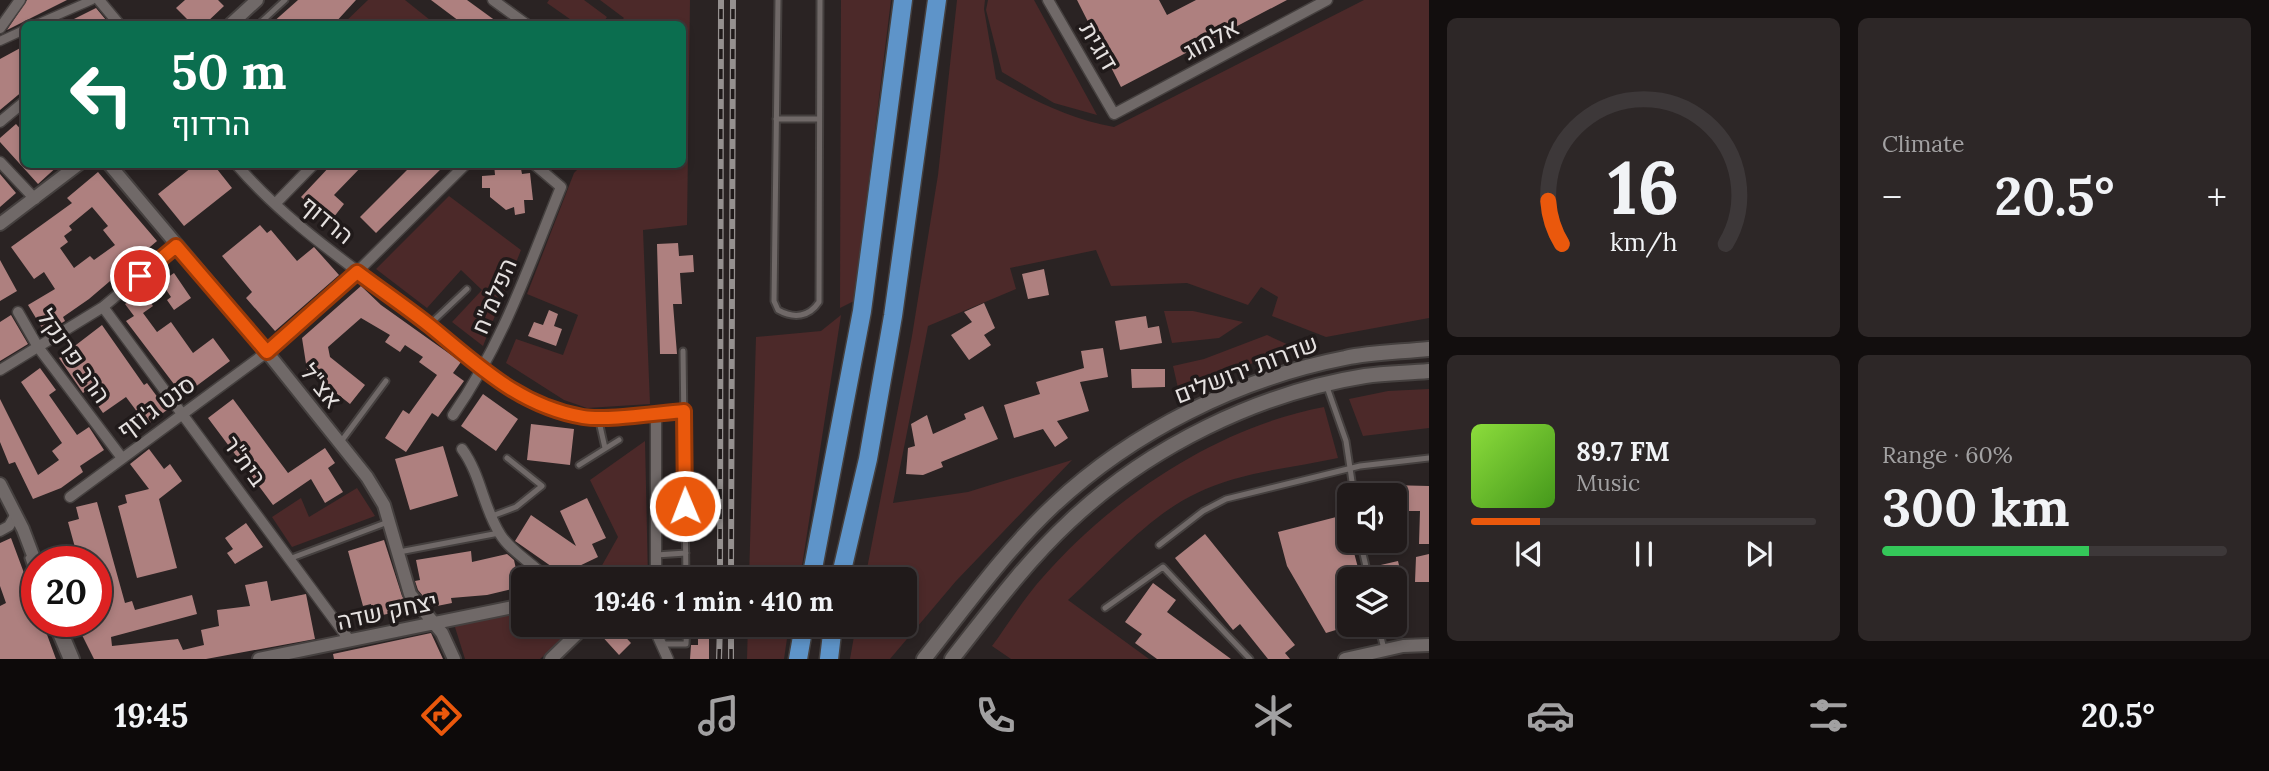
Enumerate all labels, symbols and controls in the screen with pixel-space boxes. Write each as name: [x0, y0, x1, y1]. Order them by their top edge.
street label: אלמוג: [1178, 11, 1244, 67]
street label: דוגית: [1073, 16, 1125, 76]
text: 50 m: [171, 40, 287, 102]
icon: left: [56, 49, 147, 140]
text: הרדוף: [171, 103, 251, 144]
text: Climate: [1882, 129, 1964, 158]
text: 16: [1608, 141, 1679, 234]
text: 20.5°: [1995, 163, 2114, 229]
text: −: [1882, 173, 1902, 221]
text: +: [2207, 173, 2227, 221]
street label: הרדוף: [294, 189, 360, 251]
text: km/h: [1610, 225, 1677, 257]
pin: [110, 246, 170, 306]
street label: הפלמ"ח: [464, 253, 524, 339]
icon: arrive: [121, 257, 159, 295]
street label: הרב פרנקל: [30, 303, 118, 409]
street label: שדרות ירושלים: [1170, 327, 1322, 411]
street label: אצ"ל: [293, 357, 349, 415]
street label: סנט ג'וזף: [111, 368, 201, 446]
street label: בית"ר: [216, 430, 274, 493]
text: 89.7 FM: [1576, 435, 1670, 468]
text: Range · 60%: [1882, 440, 2013, 469]
text: Music: [1576, 468, 1640, 497]
position arrow: [648, 469, 722, 543]
text: 300 km: [1882, 474, 2070, 540]
map controls: [1337, 483, 1407, 637]
button: sound: [1337, 483, 1407, 553]
icon: previous: [1510, 535, 1548, 573]
icon: pause: [1625, 535, 1663, 573]
icon: next: [1740, 535, 1778, 573]
speed limit sign: 20: [21, 546, 112, 637]
button: layers: [1337, 567, 1407, 637]
street label: יצחק שדה: [334, 585, 440, 637]
text: 19:46 · 1 min · 410 m: [595, 585, 833, 618]
icon: directions: [417, 691, 466, 740]
icon: music: [694, 691, 743, 740]
icon: phone: [971, 691, 1020, 740]
icon: climate: [1249, 691, 1298, 740]
icon: car: [1526, 691, 1575, 740]
icon: filters: [1804, 691, 1853, 740]
text: 19:45: [114, 695, 188, 736]
text: 20.5°: [2081, 695, 2155, 736]

